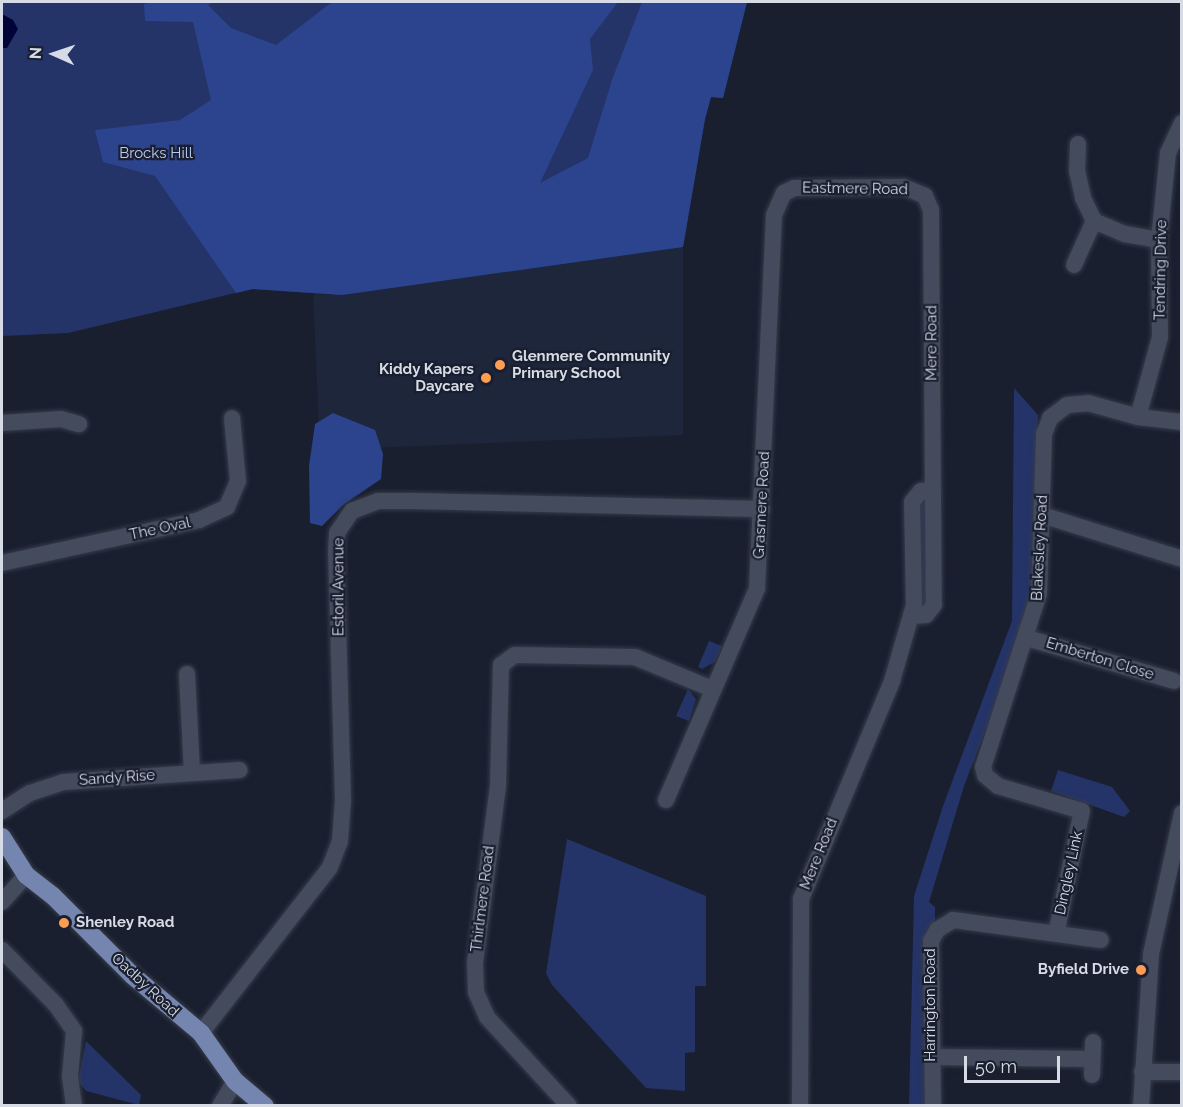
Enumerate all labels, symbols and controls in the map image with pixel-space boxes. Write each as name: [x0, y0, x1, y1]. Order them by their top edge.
north arrow: [24, 24, 84, 84]
text: N: [26, 46, 45, 60]
park label: Brocks Hill: [119, 145, 193, 163]
street label: Eastmere Road: [802, 179, 908, 199]
street label: Tendring Drive: [1151, 220, 1171, 320]
street label: Mere Road: [923, 305, 941, 381]
place label: Glenmere Community Primary School: [512, 347, 670, 382]
marker: Glenmere Community Primary School: [493, 358, 507, 372]
place label: Kiddy Kapers Daycare: [379, 360, 474, 395]
marker: Kiddy Kapers Daycare: [479, 371, 493, 385]
street label: Grasmere Road: [750, 451, 774, 559]
street label: Blakesley Road: [1028, 494, 1052, 602]
street label: The Oval: [128, 514, 192, 544]
street label: Estoril Avenue: [330, 537, 348, 637]
street label: Emberton Close: [1044, 634, 1156, 684]
street label: Sandy Rise: [78, 766, 156, 790]
street label: Mere Road: [797, 816, 841, 892]
street label: Dingley Link: [1051, 829, 1087, 917]
street label: Thirlmere Road: [468, 845, 498, 953]
place label: Shenley Road: [76, 914, 175, 932]
marker: Shenley Road: [57, 916, 71, 930]
street label: Harrington Road: [922, 948, 940, 1062]
street label: Oadby Road: [108, 949, 182, 1021]
place label: Byfield Drive: [1038, 961, 1129, 979]
marker: Byfield Drive: [1134, 963, 1148, 977]
scale bar: [967, 1044, 1063, 1082]
text: 50 m: [975, 1056, 1017, 1077]

